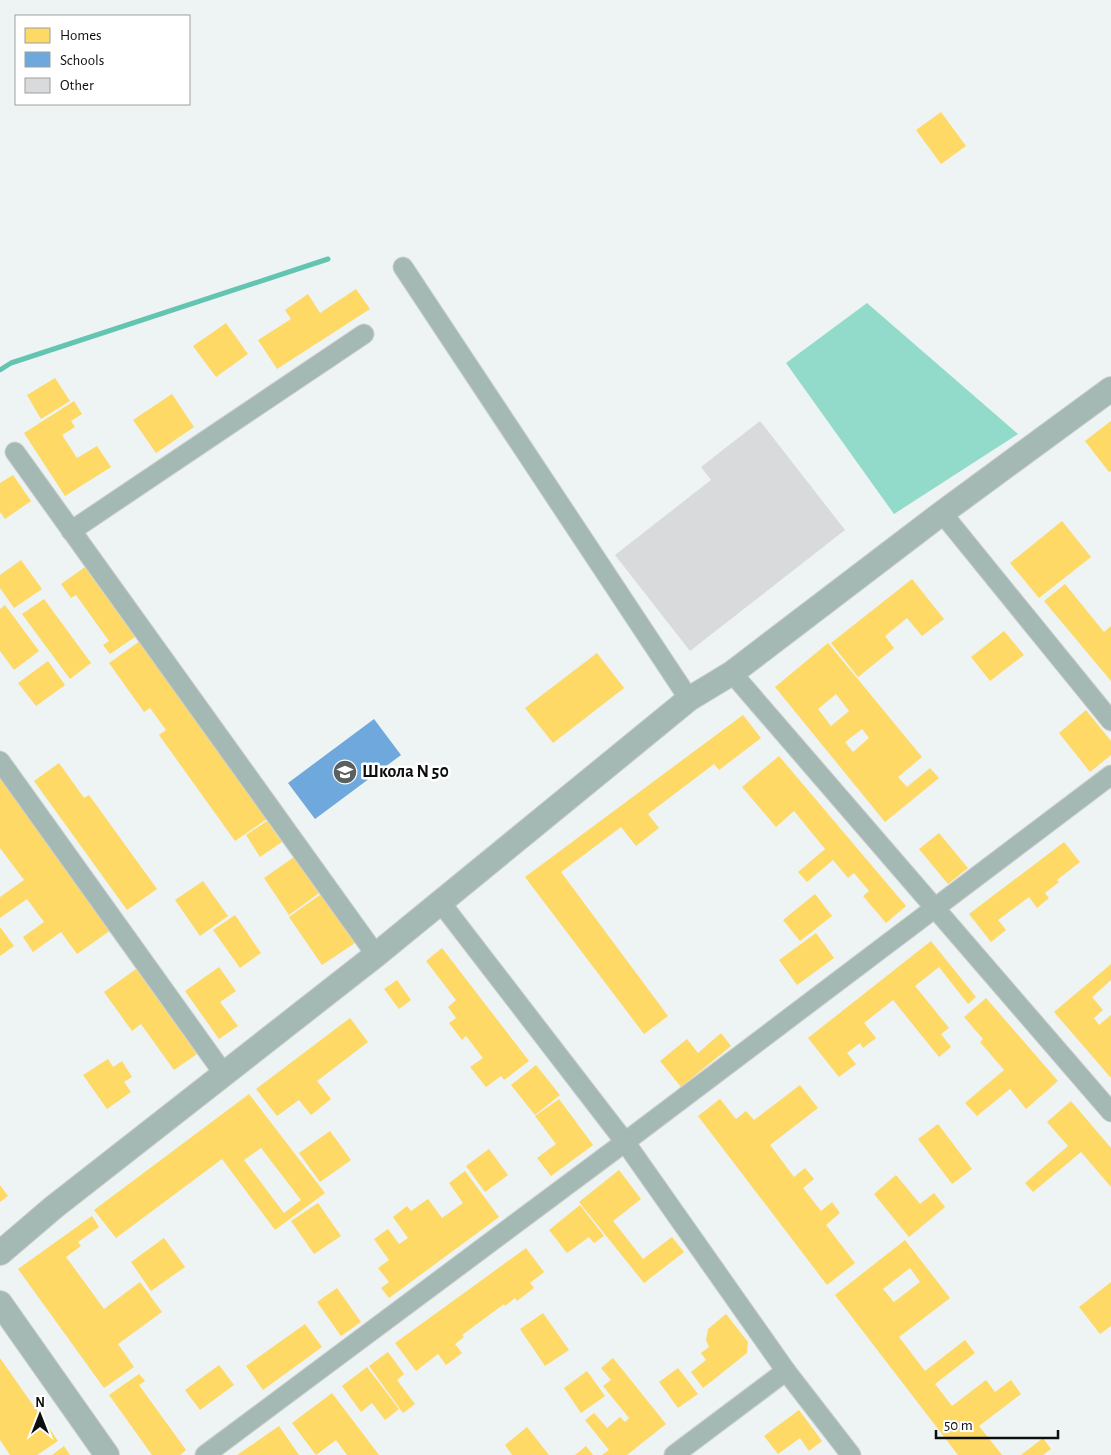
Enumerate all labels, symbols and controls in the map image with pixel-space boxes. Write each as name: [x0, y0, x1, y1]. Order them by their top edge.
legend: [15, 15, 190, 105]
text: Homes: [60, 28, 102, 43]
text: Schools: [60, 53, 104, 68]
text: Other: [60, 78, 94, 93]
school or university icon: Школа N 50: [332, 759, 358, 785]
place label: Школа N 50: [362, 763, 449, 781]
north arrow: [15, 1390, 65, 1440]
text: N: [35, 1396, 45, 1410]
scale bar: [936, 1408, 1058, 1440]
text: 50 m: [944, 1418, 973, 1433]

